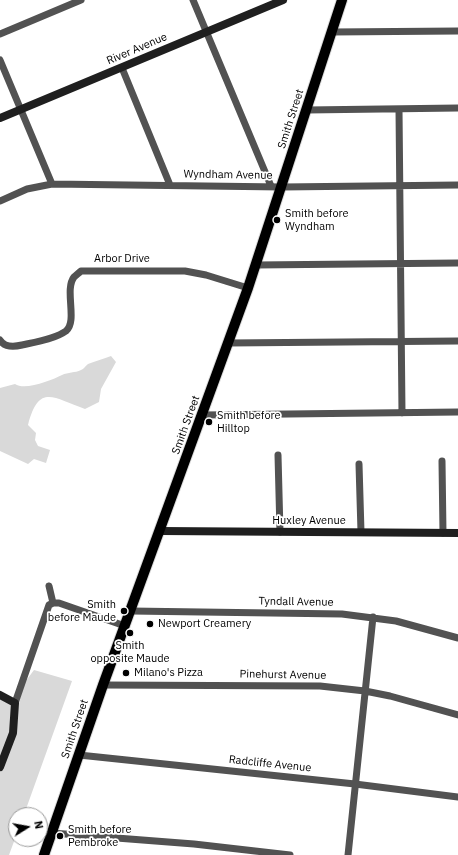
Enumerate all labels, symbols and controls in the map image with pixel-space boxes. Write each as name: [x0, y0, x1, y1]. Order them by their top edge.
street label: River Avenue: [105, 30, 169, 68]
street label: Smith Street: [275, 88, 307, 150]
street label: Wyndham Avenue: [183, 168, 273, 182]
place label: Smith before Wyndham: [285, 207, 349, 233]
marker: Smith before Wyndham: [272, 215, 282, 225]
street label: Arbor Drive: [94, 252, 150, 266]
street label: Smith Street: [169, 394, 203, 456]
place label: Smith before Hilltop: [217, 409, 281, 435]
marker: Smith before Hilltop: [204, 417, 214, 427]
street label: Huxley Avenue: [272, 514, 346, 528]
street label: Tyndall Avenue: [258, 595, 334, 609]
place label: Smith before Maude: [48, 598, 116, 624]
marker: Smith before Maude: [119, 606, 129, 616]
place label: Newport Creamery: [158, 617, 251, 631]
marker: Newport Creamery: [145, 619, 155, 629]
marker: Smith opposite Maude: [125, 628, 135, 638]
place label: Smith opposite Maude: [90, 639, 170, 665]
place label: Milano's Pizza: [134, 666, 203, 680]
marker: Milano's Pizza: [121, 668, 131, 678]
street label: Pinehurst Avenue: [240, 668, 326, 682]
street label: Smith Street: [59, 698, 91, 760]
street label: Radcliffe Avenue: [228, 753, 312, 775]
north arrow: [8, 807, 48, 847]
text: N: [31, 820, 46, 830]
place label: Smith before Pembroke: [68, 823, 132, 849]
marker: Smith before Pembroke: [55, 831, 65, 841]

